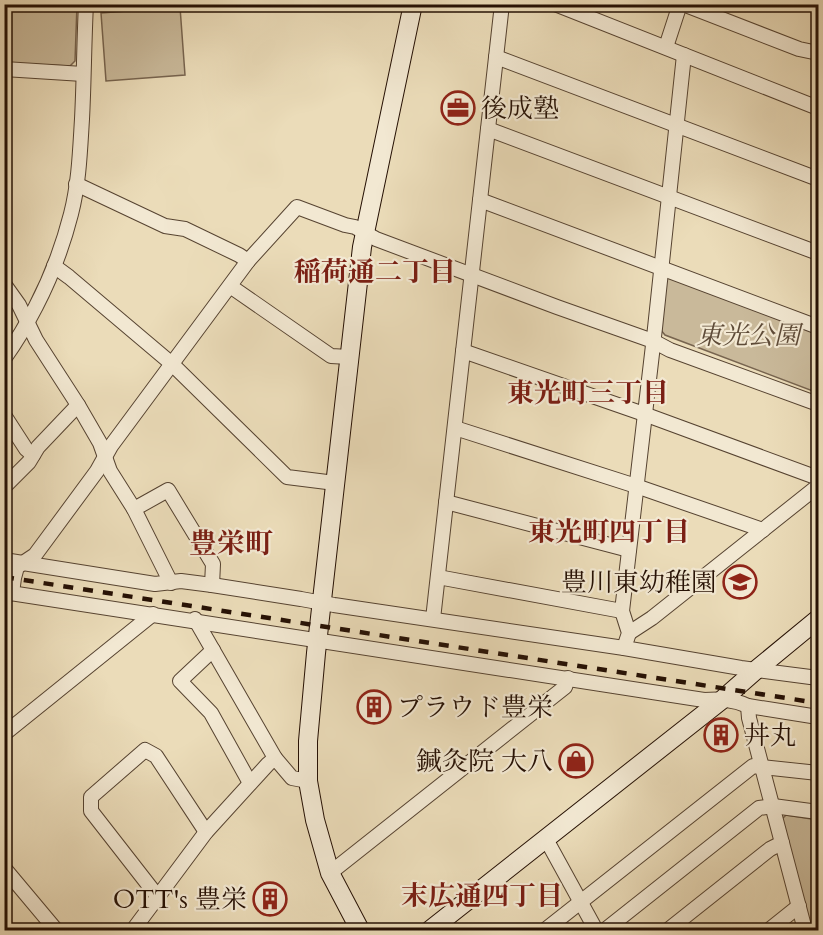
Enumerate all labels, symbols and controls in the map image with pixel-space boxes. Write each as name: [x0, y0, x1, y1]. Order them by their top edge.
office icon: 後成塾: [440, 90, 476, 126]
place label: 後成塾: [481, 91, 559, 126]
district label: 稲荷通二丁目: [294, 254, 456, 291]
park label: 東光公園: [696, 318, 804, 353]
district label: 東光町三丁目: [507, 375, 669, 412]
district label: 東光町四丁目: [528, 514, 690, 551]
district label: 豊栄町: [189, 525, 273, 563]
school or university icon: 豊川東幼稚園: [722, 564, 758, 600]
place label: 豊川東幼稚園: [561, 565, 717, 600]
building icon: プラウド豊栄: [356, 689, 392, 725]
place label: プラウド豊栄: [397, 690, 553, 725]
building icon: 丼丸: [703, 717, 739, 753]
place label: 丼丸: [744, 718, 796, 753]
shop icon: 鍼灸院 大八: [558, 743, 594, 779]
place label: 鍼灸院 大八: [416, 744, 553, 779]
district label: 末広通四丁目: [401, 878, 563, 915]
building icon: OTT's 豊栄: [252, 881, 288, 917]
place label: OTT's 豊栄: [113, 882, 247, 917]

